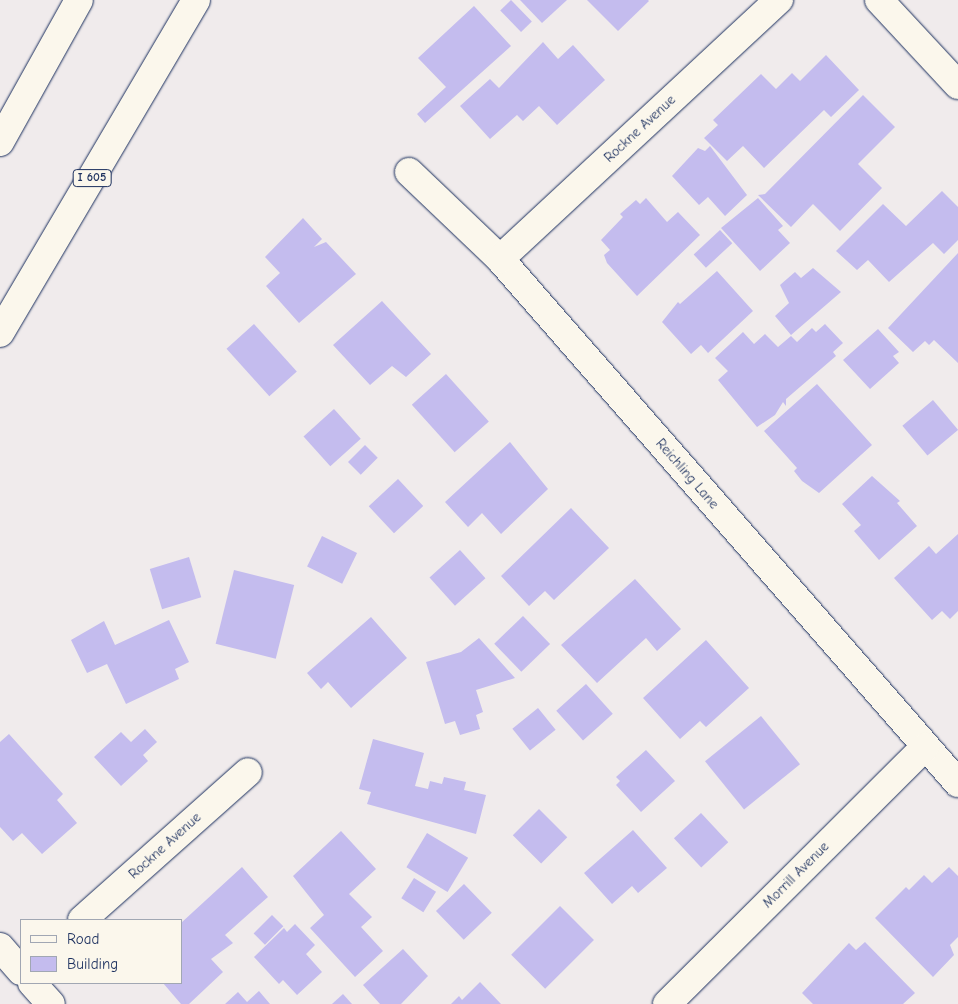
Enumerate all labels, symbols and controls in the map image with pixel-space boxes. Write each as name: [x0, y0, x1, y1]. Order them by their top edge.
street label: Rockne Avenue: [601, 92, 679, 166]
road number: I 605: [72, 168, 112, 188]
street label: Reichling Lane: [652, 435, 722, 513]
street label: Rockne Avenue: [126, 809, 204, 883]
street label: Morrill Avenue: [759, 838, 833, 912]
legend: [20, 919, 182, 984]
text: Road: [67, 930, 99, 948]
text: Building: [67, 955, 118, 973]

